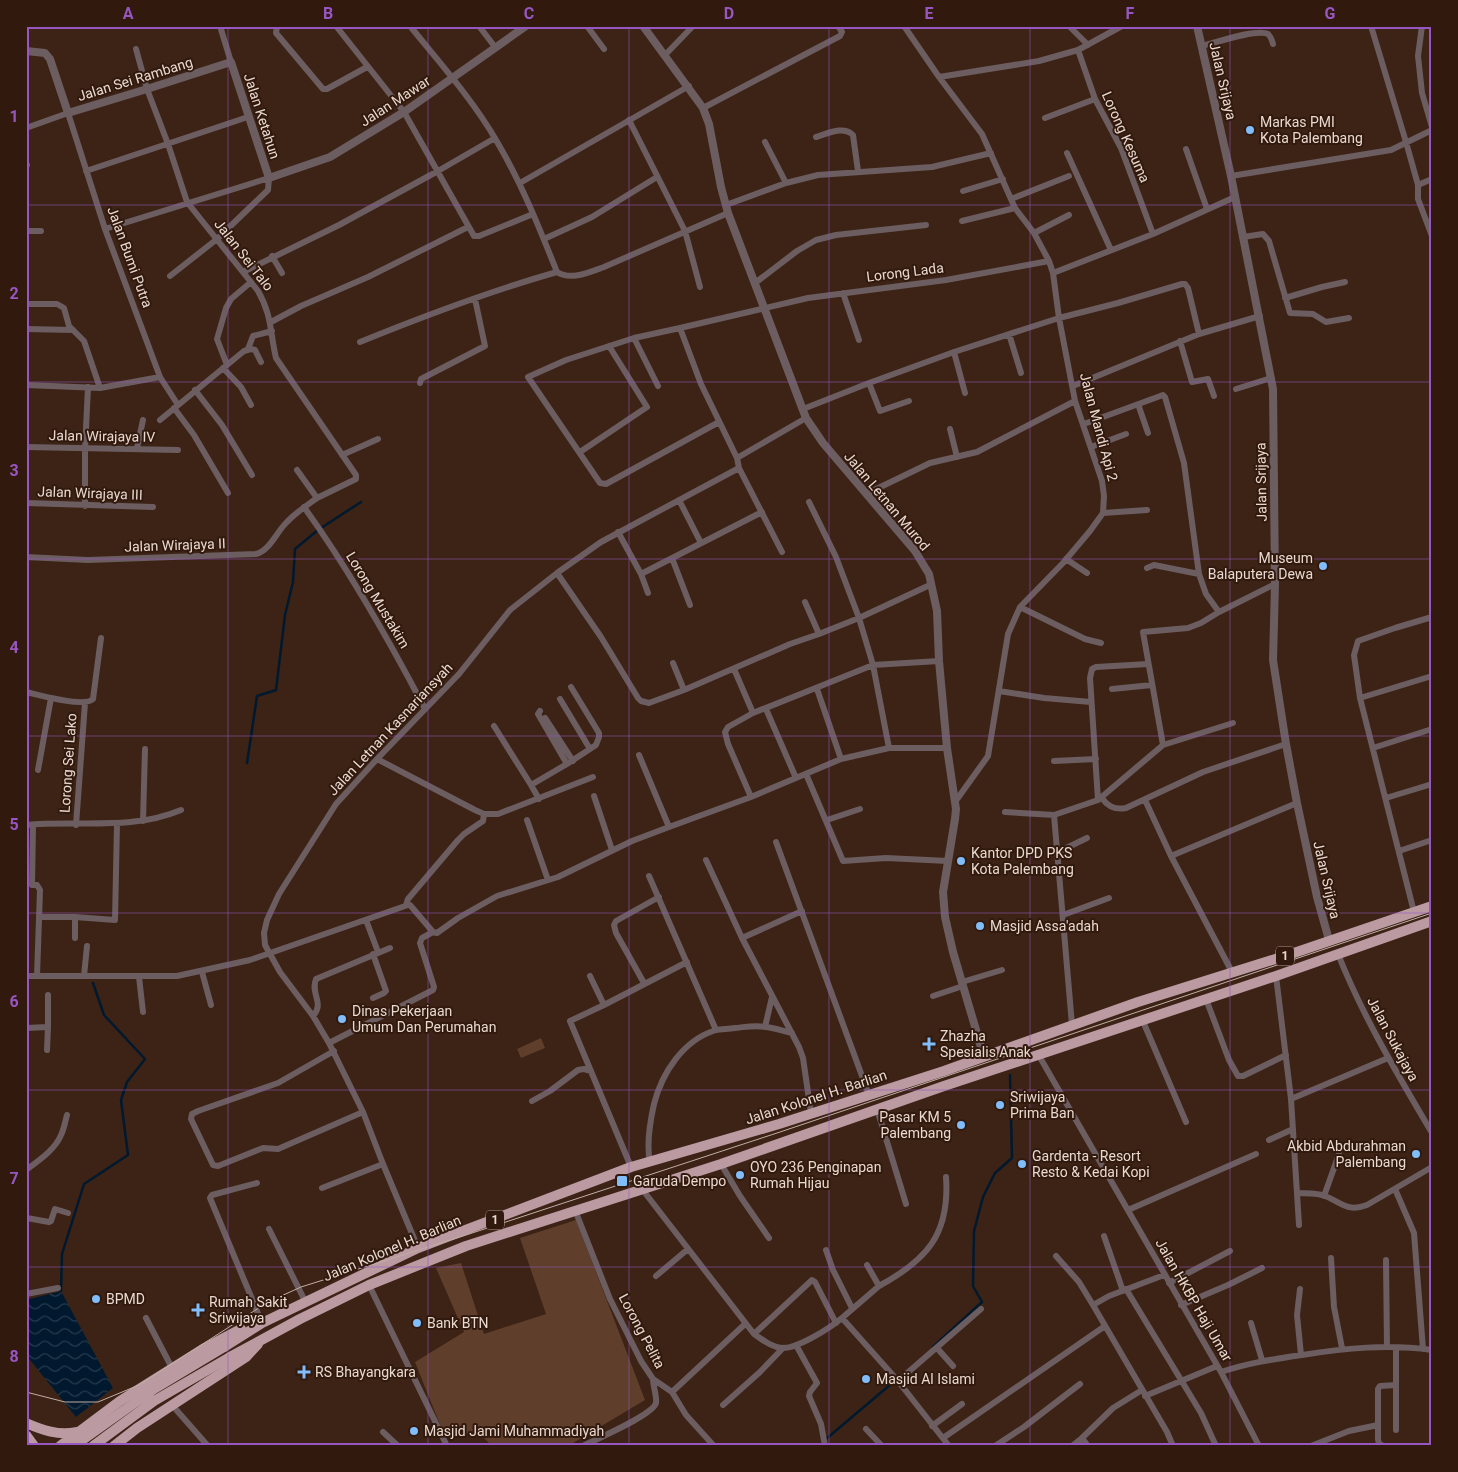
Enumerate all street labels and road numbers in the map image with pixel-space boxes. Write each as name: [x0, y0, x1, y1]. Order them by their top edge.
street label: Jalan Srijaya: [1206, 41, 1240, 121]
street label: Jalan Sei Rambang: [75, 54, 195, 104]
street label: Jalan Ketahun: [241, 71, 283, 161]
street label: Jalan Mawar: [357, 72, 433, 130]
street label: Lorong Kesuma: [1099, 89, 1153, 185]
street label: Jalan Bumi Putra: [104, 204, 156, 310]
street label: Jalan Sei Talo: [211, 216, 277, 294]
street label: Lorong Lada: [865, 259, 945, 285]
street label: Jalan Mandi Api 2: [1077, 371, 1121, 483]
street label: Jalan Wirajaya IV: [49, 427, 156, 445]
street label: Jalan Srijaya: [1252, 442, 1270, 522]
street label: Jalan Letnan Murod: [841, 448, 933, 554]
street label: Jalan Wirajaya III: [37, 483, 143, 503]
street label: Jalan Wirajaya II: [124, 535, 226, 555]
street label: Lorong Mustakim: [343, 549, 413, 651]
street label: Jalan Letnan Kasnariansyah: [324, 659, 456, 799]
street label: Lorong Sei Lako: [57, 713, 79, 813]
street label: Jalan Srijaya: [1310, 840, 1344, 920]
road number: 1: [1276, 946, 1294, 966]
street label: Jalan Sukajaya: [1364, 994, 1422, 1084]
street label: Jalan Kolonel H. Barlian: [743, 1067, 889, 1127]
road number: 1: [486, 1210, 504, 1230]
street label: Jalan Kolonel H. Barlian: [321, 1212, 463, 1284]
street label: Jalan HKBP Haji Umar: [1152, 1236, 1236, 1364]
street label: Lorong Pelita: [616, 1291, 668, 1371]

